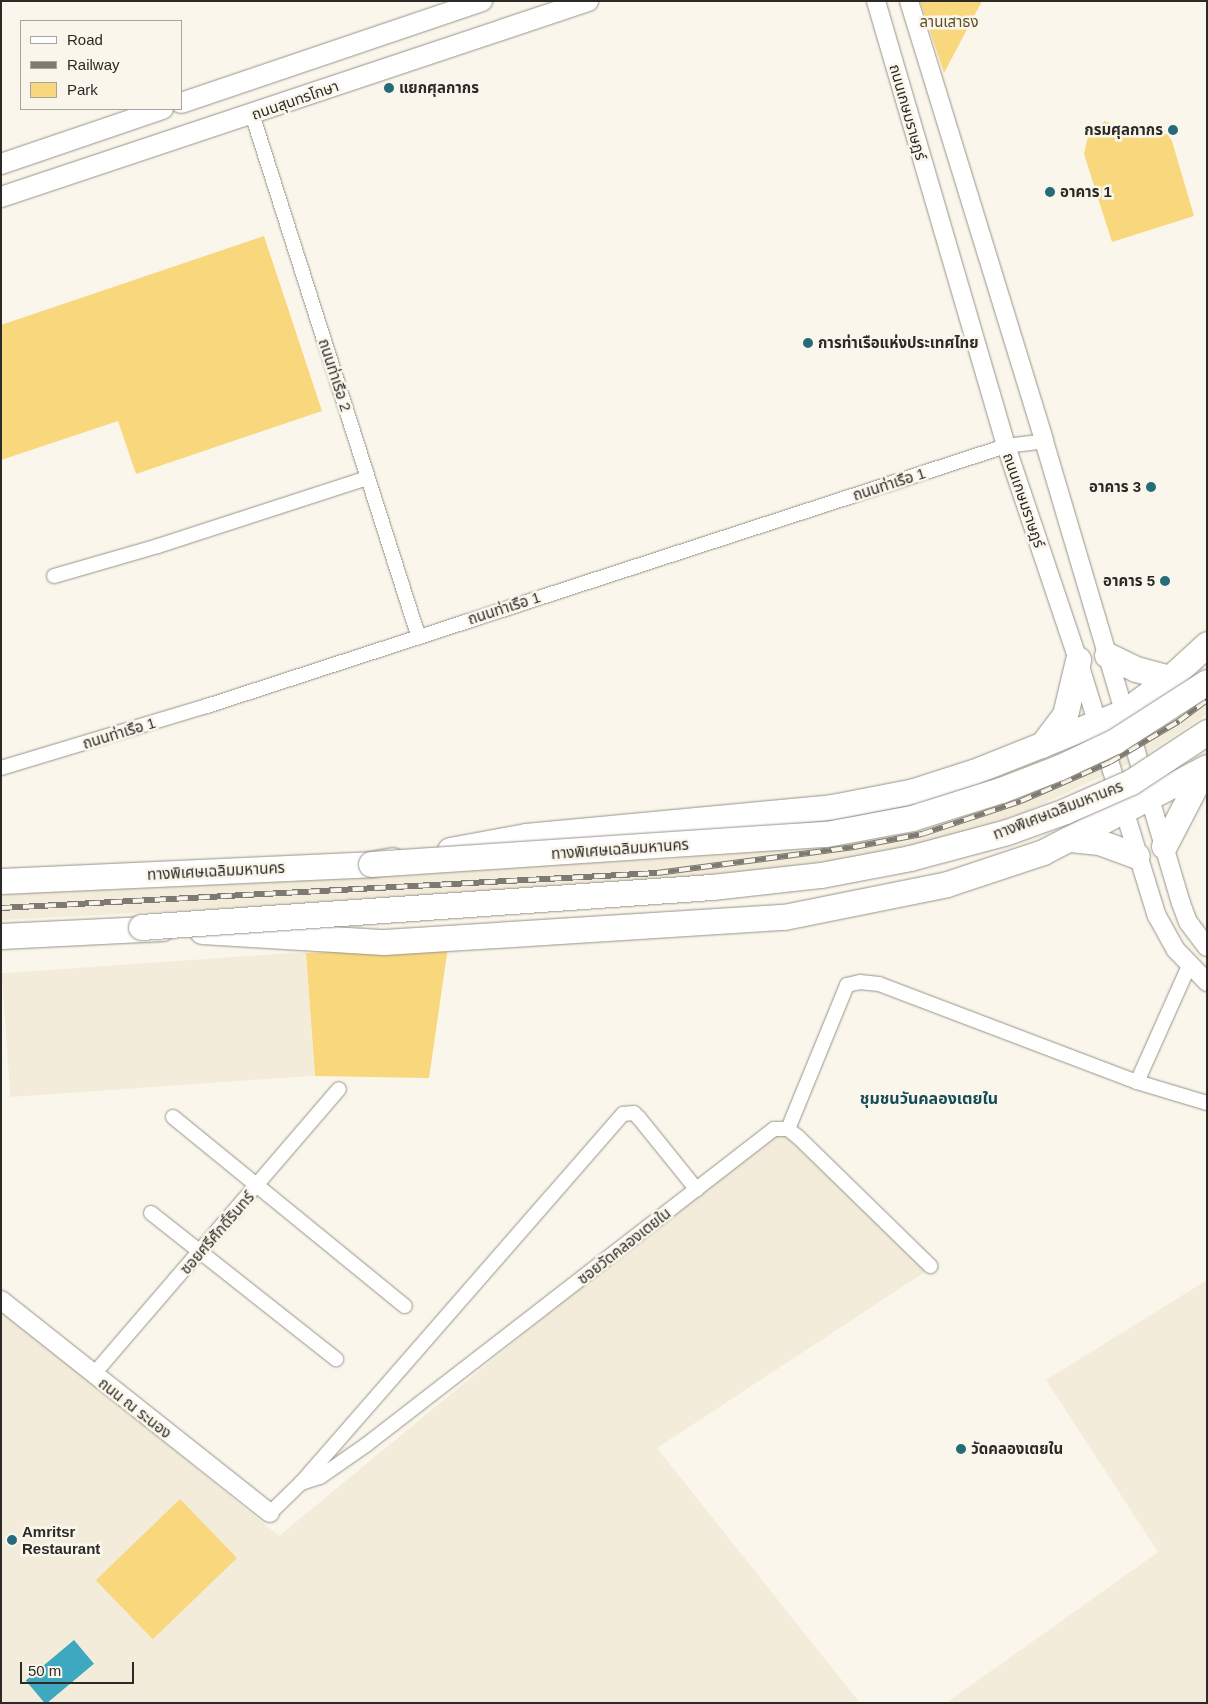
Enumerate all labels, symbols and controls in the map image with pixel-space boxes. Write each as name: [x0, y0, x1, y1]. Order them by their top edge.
park label: ลานเสาธง: [919, 13, 979, 31]
legend: [20, 20, 182, 110]
text: Road: [67, 31, 103, 48]
text: Railway: [67, 56, 120, 73]
street label: ถนนเกษมราษฎร์: [886, 62, 930, 162]
street label: ถนนสุนทรโกษา: [249, 77, 341, 123]
place label: แยกศุลกากร: [399, 79, 479, 97]
text: Park: [67, 81, 98, 98]
marker: แยกศุลกากร: [383, 82, 395, 94]
place label: กรมศุลกากร: [1084, 121, 1163, 139]
marker: กรมศุลกากร: [1167, 124, 1179, 136]
place label: อาคาร 1: [1060, 183, 1112, 201]
marker: อาคาร 1: [1044, 186, 1056, 198]
place label: การท่าเรือแห่งประเทศไทย: [818, 334, 979, 352]
street label: ถนนท่าเรือ 2: [315, 336, 355, 414]
marker: การท่าเรือแห่งประเทศไทย: [802, 337, 814, 349]
street label: ถนนเกษมราษฎร์: [999, 450, 1049, 550]
street label: ถนนท่าเรือ 1: [850, 464, 928, 504]
place label: อาคาร 3: [1089, 478, 1141, 496]
marker: อาคาร 3: [1145, 481, 1157, 493]
place label: อาคาร 5: [1103, 572, 1155, 590]
marker: อาคาร 5: [1159, 575, 1171, 587]
street label: ถนนท่าเรือ 1: [465, 588, 543, 628]
street label: ถนนท่าเรือ 1: [80, 713, 158, 753]
street label: ทางพิเศษเฉลิมมหานคร: [990, 777, 1126, 843]
street label: ทางพิเศษเฉลิมมหานคร: [551, 835, 689, 863]
street label: ทางพิเศษเฉลิมมหานคร: [147, 858, 285, 884]
district label: ชุมชนวันคลองเตยใน: [860, 1089, 998, 1109]
street label: ซอยศรีศักดิ์รินทร์: [176, 1188, 258, 1278]
street label: ซอยวัดคลองเตยใน: [574, 1204, 674, 1288]
street label: ถนน ณ ระนอง: [95, 1374, 175, 1442]
place label: วัดคลองเตยใน: [971, 1440, 1063, 1458]
marker: วัดคลองเตยใน: [955, 1443, 967, 1455]
place label: Amritsr Restaurant: [22, 1522, 100, 1557]
marker: Amritsr Restaurant: [6, 1534, 18, 1546]
scale bar: [22, 1652, 136, 1684]
text: 50 m: [28, 1662, 61, 1679]

